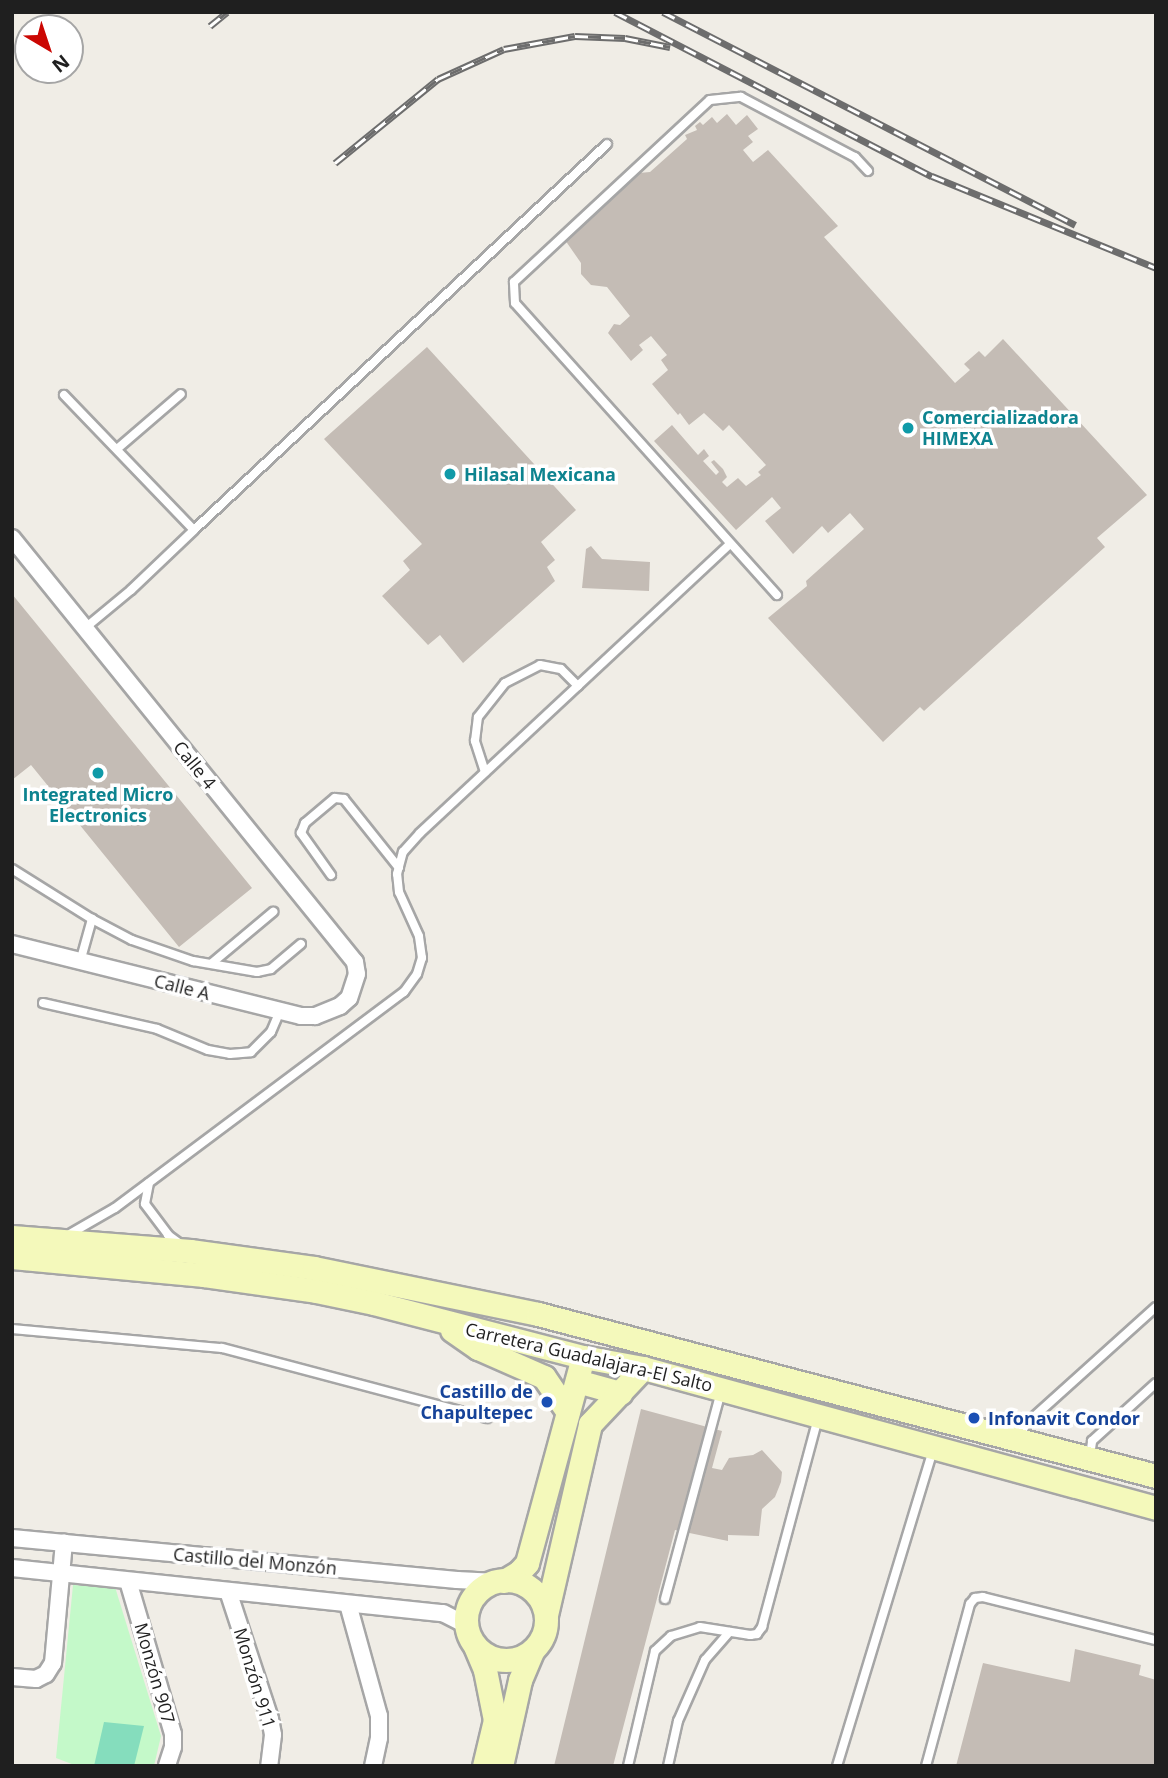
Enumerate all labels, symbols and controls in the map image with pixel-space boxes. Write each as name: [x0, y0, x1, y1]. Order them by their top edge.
north arrow: [14, 14, 84, 84]
text: N: [47, 49, 75, 79]
place label: Comercializadora HIMEXA: [922, 407, 1079, 450]
marker: Comercializadora HIMEXA: [900, 420, 916, 436]
place label: Hilasal Mexicana: [464, 463, 616, 485]
marker: Hilasal Mexicana: [442, 466, 458, 482]
street label: Calle 4: [169, 737, 221, 793]
marker: Integrated Micro Electronics: [90, 765, 106, 781]
place label: Integrated Micro Electronics: [22, 784, 174, 826]
street label: Calle A: [152, 970, 212, 1004]
street label: Carretera Guadalajara-El Salto: [463, 1318, 715, 1396]
place label: Castillo de Chapultepec: [420, 1381, 533, 1424]
marker: Castillo de Chapultepec: [539, 1394, 555, 1410]
place label: Infonavit Condor: [988, 1407, 1140, 1429]
marker: Infonavit Condor: [966, 1410, 982, 1426]
street label: Castillo del Monzón: [172, 1543, 338, 1579]
street label: Monzón 907: [130, 1620, 180, 1726]
street label: Monzón 911: [229, 1625, 281, 1731]

